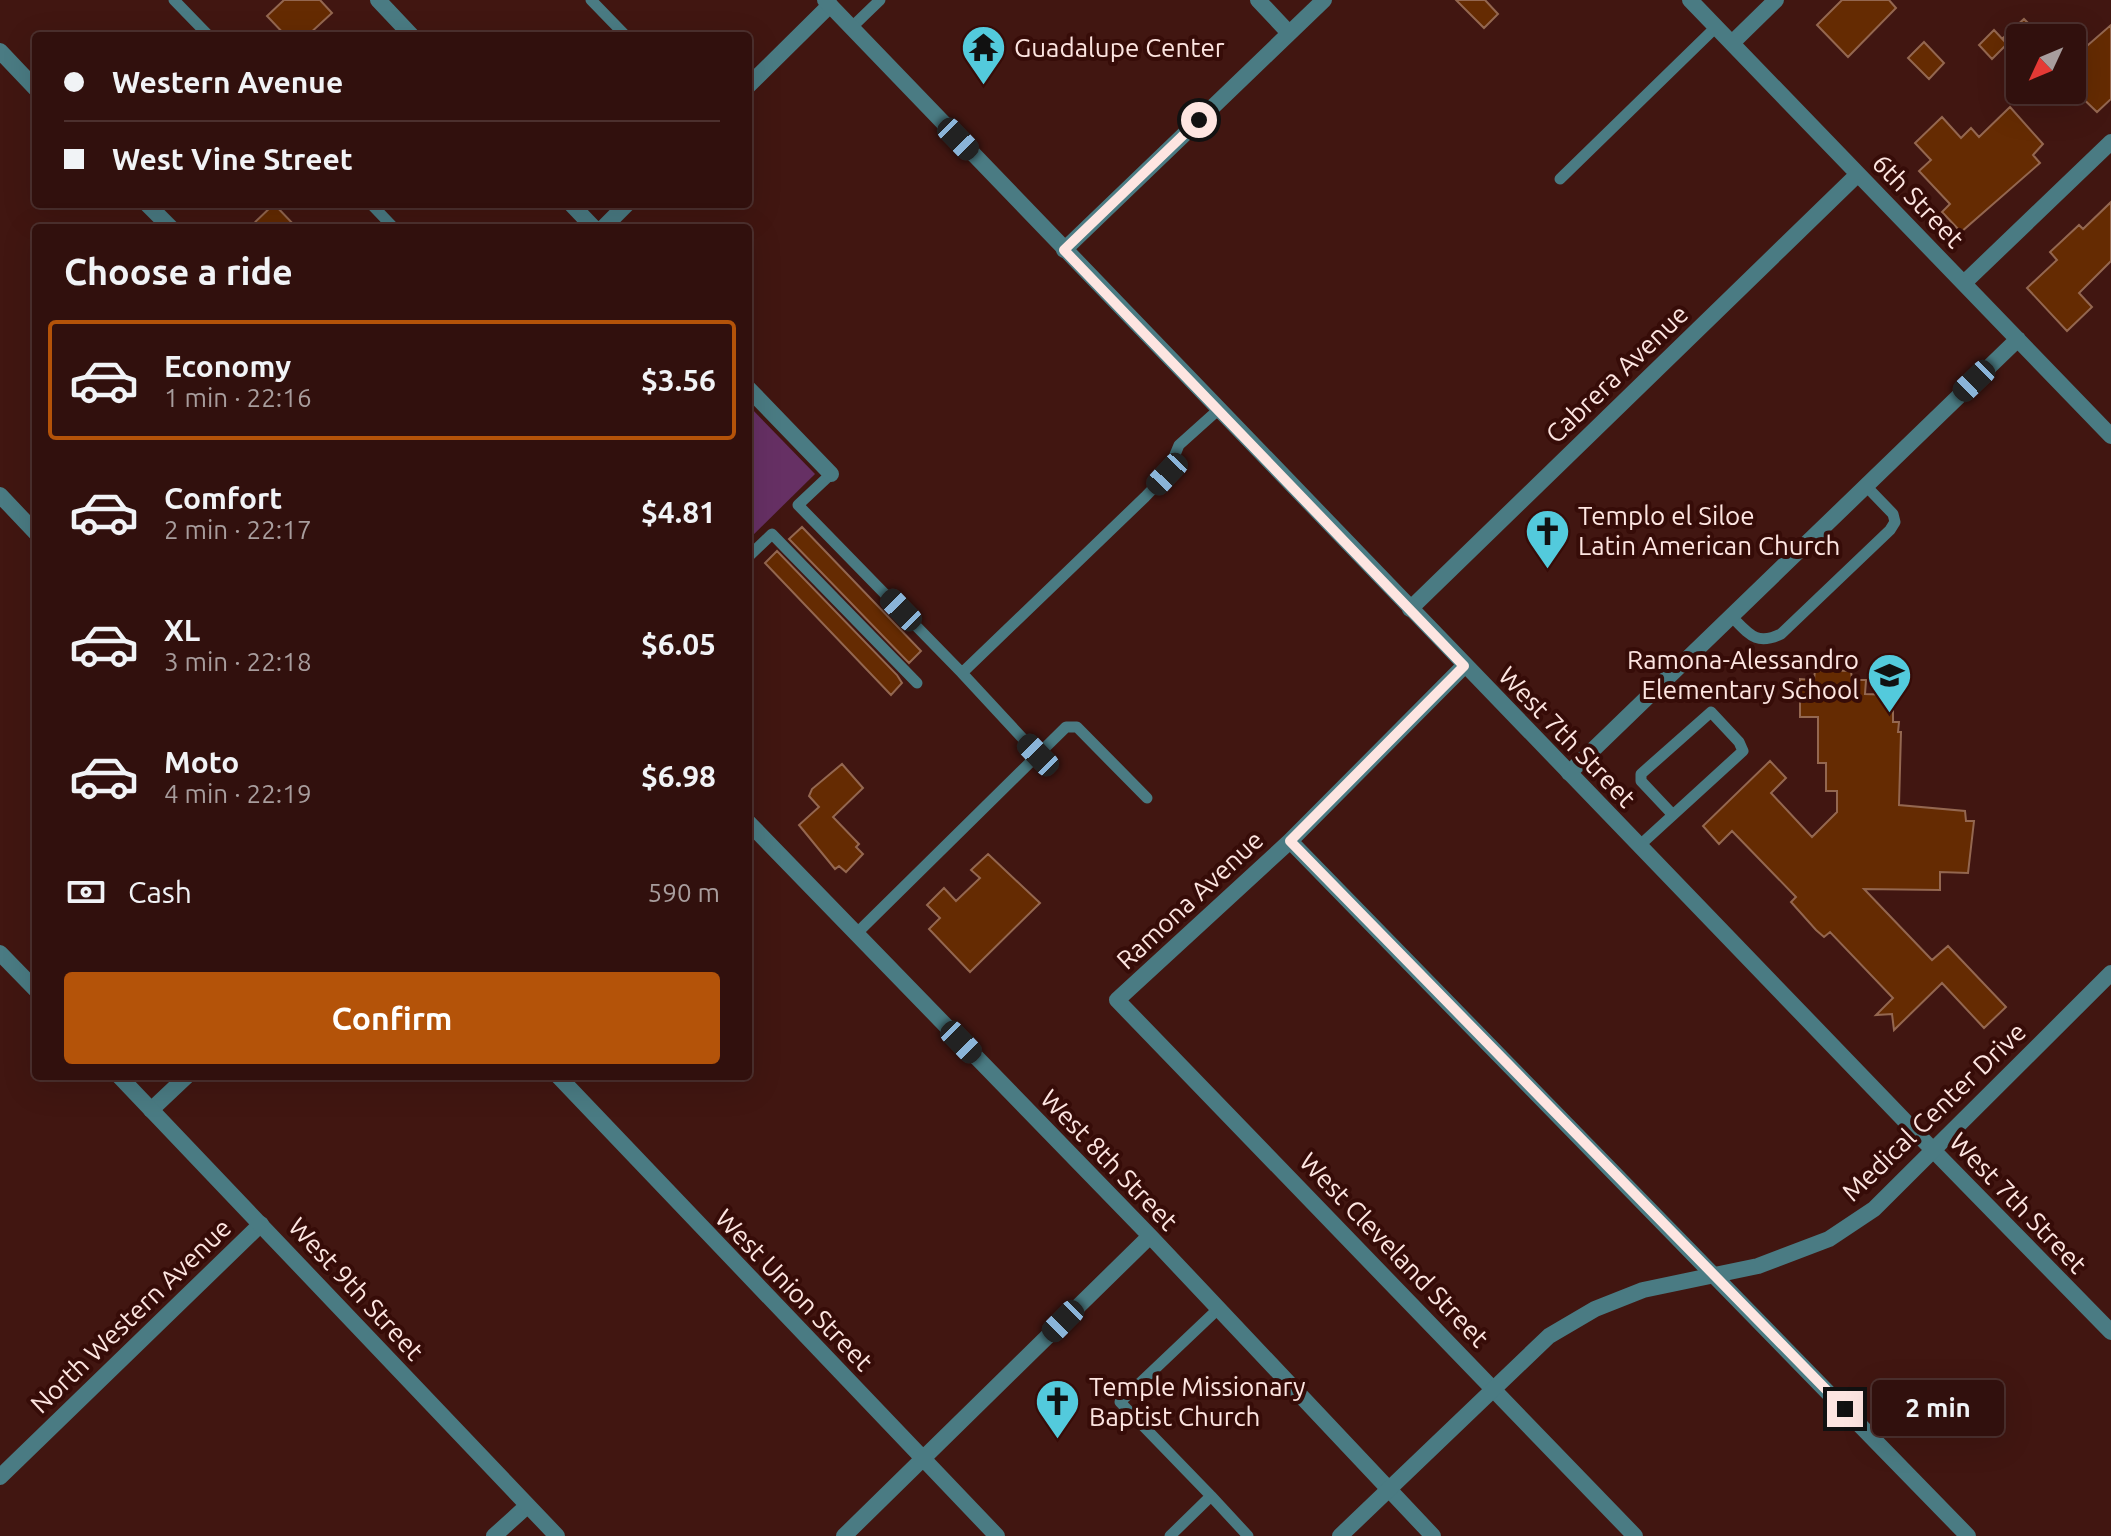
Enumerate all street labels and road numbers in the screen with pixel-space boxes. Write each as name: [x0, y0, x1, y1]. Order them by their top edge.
street label: 6th Street: [1867, 148, 1970, 253]
street label: Cabrera Avenue: [1540, 299, 1693, 448]
street label: West 7th Street: [1493, 660, 1642, 813]
street label: Ramona Avenue: [1111, 825, 1269, 975]
street label: Medical Center Drive: [1836, 1017, 2031, 1207]
street label: West 8th Street: [1035, 1083, 1184, 1236]
street label: West 7th Street: [1944, 1126, 2093, 1279]
street label: West Cleveland Street: [1294, 1147, 1495, 1353]
street label: West Union Street: [710, 1203, 879, 1376]
street label: West 9th Street: [283, 1212, 430, 1366]
street label: North Western Avenue: [25, 1213, 237, 1419]

